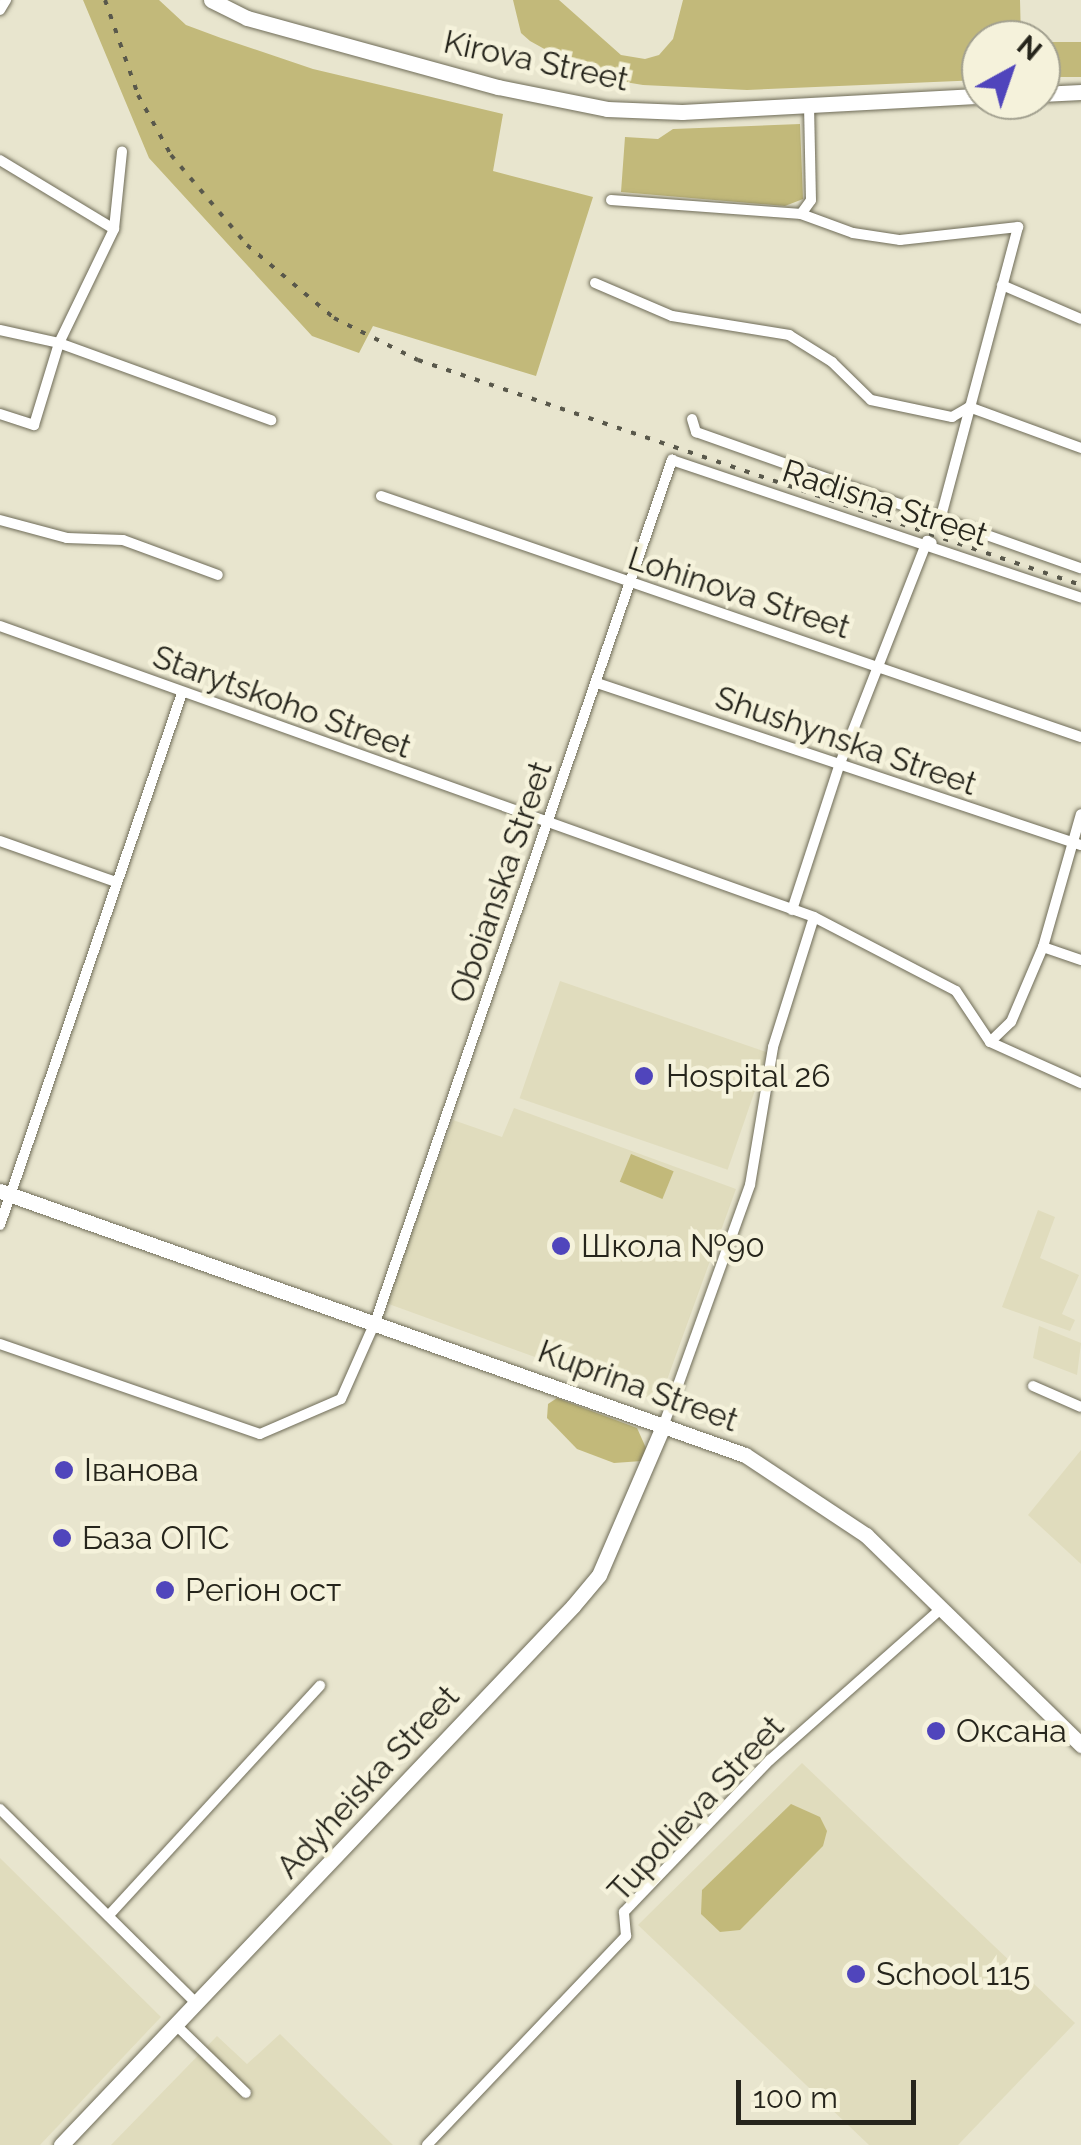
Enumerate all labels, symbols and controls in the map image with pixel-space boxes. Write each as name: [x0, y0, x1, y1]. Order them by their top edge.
north arrow: [961, 20, 1061, 120]
street label: Kirova Street: [440, 23, 632, 99]
text: N: [1011, 29, 1048, 68]
street label: Radisna Street: [778, 452, 992, 554]
street label: Lohinova Street: [623, 539, 855, 647]
street label: Starytskoho Street: [148, 637, 416, 767]
street label: Shushynska Street: [710, 678, 982, 804]
street label: Oboianska Street: [442, 756, 560, 1008]
place label: Hospital 26: [666, 1057, 832, 1095]
marker: Hospital 26: [631, 1063, 657, 1089]
place label: Школа №90: [581, 1227, 765, 1265]
marker: Школа №90: [550, 1235, 572, 1257]
street label: Kuprina Street: [533, 1332, 743, 1440]
place label: Іванова: [84, 1451, 199, 1489]
marker: Іванова: [53, 1459, 75, 1481]
place label: База ОПС: [82, 1519, 229, 1557]
marker: База ОПС: [51, 1527, 73, 1549]
place label: Регіон ост: [185, 1571, 341, 1609]
marker: Регіон ост: [154, 1579, 176, 1601]
street label: Adyheiska Street: [269, 1678, 467, 1886]
street label: Tupolieva Street: [600, 1708, 792, 1910]
place label: Оксана: [956, 1712, 1067, 1750]
marker: Оксана: [925, 1720, 947, 1742]
place label: School 115: [876, 1955, 1031, 1993]
marker: School 115: [845, 1963, 867, 1985]
scale bar: [741, 2060, 921, 2122]
text: 100 m: [753, 2080, 838, 2115]

